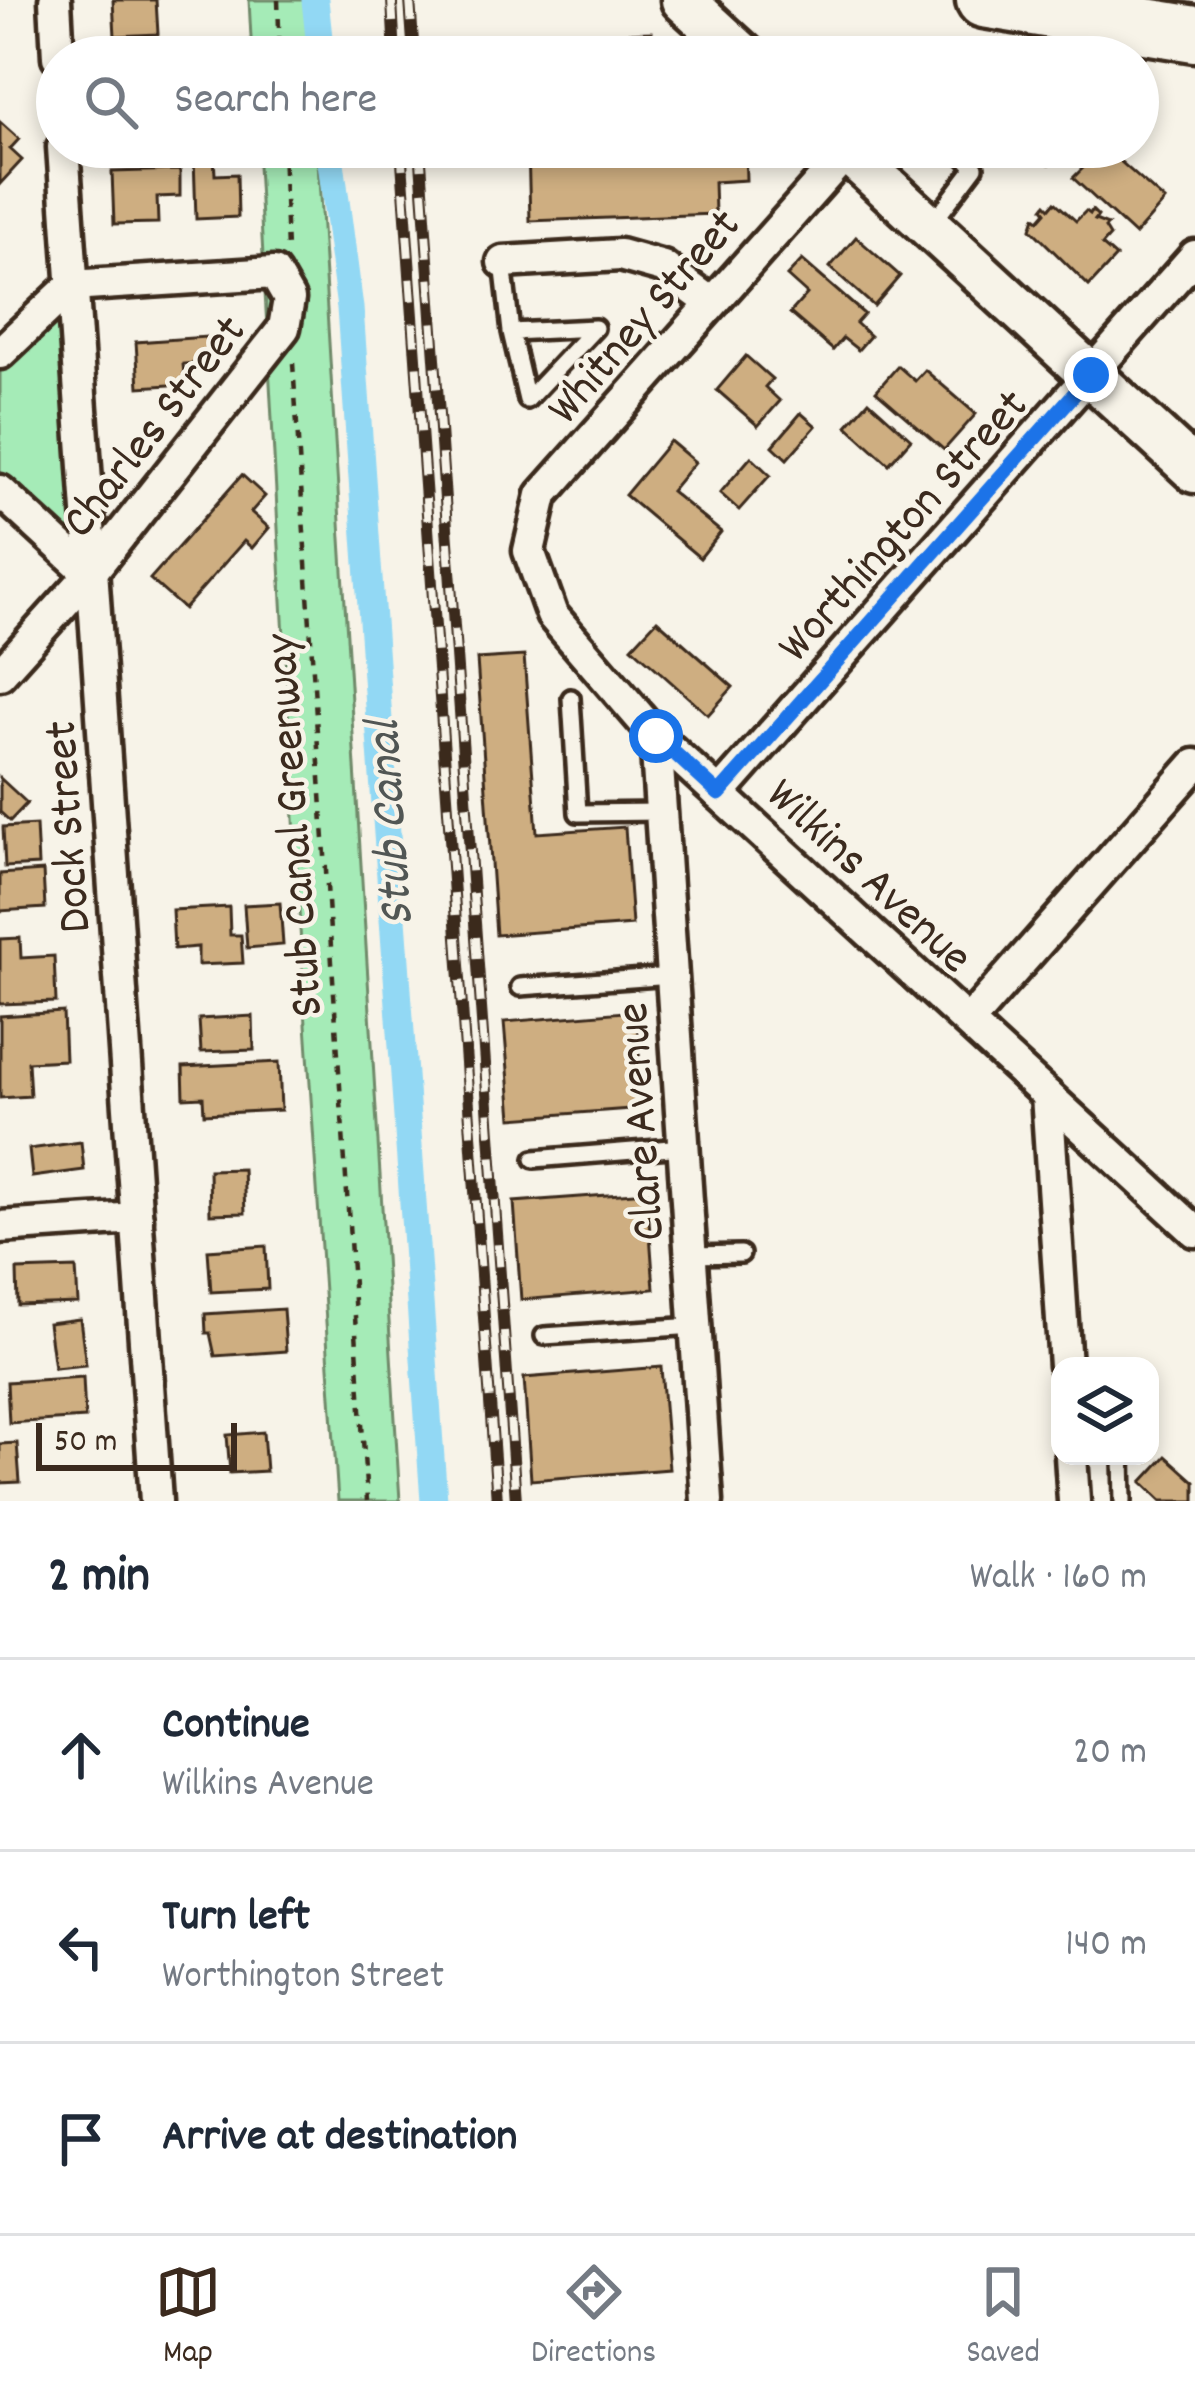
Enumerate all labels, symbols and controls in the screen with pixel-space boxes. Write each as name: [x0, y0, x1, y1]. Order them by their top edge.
search box: [36, 36, 1159, 168]
icon: search: [78, 69, 144, 135]
text: Search here: [174, 70, 377, 134]
street label: Whitney Street: [533, 196, 760, 442]
street label: Charles Street: [48, 302, 266, 555]
route end: [1064, 348, 1118, 402]
street label: Worthington Street: [764, 376, 1047, 680]
street label: Stub Canal Greenway: [250, 630, 345, 1019]
route start: [629, 709, 683, 763]
water label: Stub Canal: [351, 714, 437, 929]
street label: Dock Street: [30, 718, 113, 935]
street label: Wilkins Avenue: [748, 764, 986, 993]
street label: Clare Avenue: [602, 1000, 687, 1243]
map controls: [1051, 1357, 1159, 1465]
button: layers: [1051, 1357, 1159, 1465]
scale bar: [36, 1417, 237, 1470]
text: 50 m: [54, 1420, 118, 1467]
text: 2 min: [48, 1543, 150, 1615]
text: Walk · 160 m: [970, 1552, 1147, 1607]
text: Continue: [162, 1695, 310, 1759]
icon: ahead: [48, 1722, 114, 1788]
text: 20 m: [1073, 1727, 1147, 1782]
text: Wilkins Avenue: [162, 1759, 374, 1814]
text: Turn left: [162, 1887, 310, 1951]
icon: left: [48, 1914, 114, 1980]
text: 140 m: [1065, 1919, 1147, 1974]
text: Worthington Street: [162, 1951, 444, 2006]
icon: arrive: [48, 2106, 114, 2172]
text: Arrive at destination: [162, 2107, 517, 2171]
tab: Map: [155, 2259, 221, 2378]
tab: Directions: [531, 2259, 656, 2378]
tab: Saved: [966, 2259, 1040, 2378]

